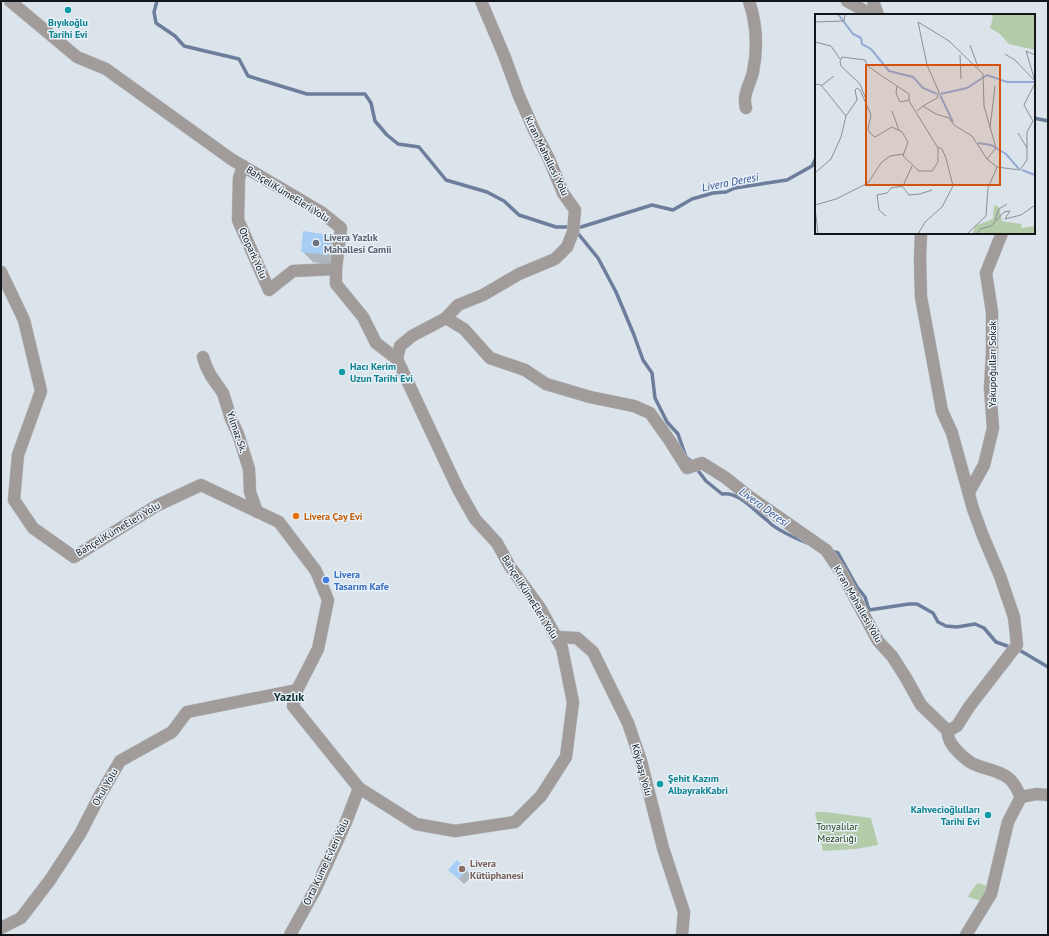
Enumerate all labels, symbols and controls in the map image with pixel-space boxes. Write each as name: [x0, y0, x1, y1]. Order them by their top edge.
marker: Bıyıkoğlu Tarihi Evi: [63, 5, 73, 15]
inset map: [815, 14, 1035, 234]
place label: Bıyıkoğlu Tarihi Evi: [48, 16, 88, 41]
street label: Kıran Mahallesi Yolu: [522, 114, 572, 198]
street label: BahçeliKümeEleri Yolu: [244, 163, 332, 225]
water label: Livera Deresi: [700, 169, 761, 194]
street label: Otopark Yolu: [236, 225, 270, 281]
place label: Livera Yazlık Mahallesi Camii: [324, 231, 392, 256]
marker: Livera Yazlık Mahallesi Camii: [311, 238, 321, 248]
street label: Yakupoğulları Sokak: [986, 321, 999, 407]
place label: Hacı Kerim Uzun Tarihi Evi: [350, 360, 413, 385]
marker: Hacı Kerim Uzun Tarihi Evi: [337, 367, 347, 377]
street label: Yılmaz Sk.: [224, 409, 250, 455]
water label: Livera Deresi: [736, 484, 792, 530]
street label: BahçeliKümeEleri Yolu: [73, 499, 163, 559]
place label: Livera Çay Evi: [304, 510, 363, 523]
marker: Livera Çay Evi: [291, 511, 301, 521]
street label: BahçeliKümeEleri Yolu: [499, 553, 561, 641]
street label: Kıran Mahallesi Yolu: [831, 563, 885, 645]
place label: Livera Tasarım Kafe: [334, 568, 389, 593]
marker: Livera Tasarım Kafe: [321, 575, 331, 585]
district label: Yazlık: [273, 689, 304, 704]
street label: Köybaşı Yolu: [629, 742, 655, 798]
street label: Okul Yolu: [89, 766, 121, 808]
place label: Şehit Kazım AlbayrakKabri: [668, 772, 728, 797]
marker: Şehit Kazım AlbayrakKabri: [655, 779, 665, 789]
place label: Kahvecioğlulları Tarihi Evi: [911, 803, 980, 828]
marker: Kahvecioğlulları Tarihi Evi: [983, 810, 993, 820]
street label: Orta Küme Evleri Yolu: [300, 817, 352, 907]
park label: Tonyalılar Mezarlığı: [816, 820, 858, 845]
place label: Livera Kütüphanesi: [470, 857, 524, 882]
marker: Livera Kütüphanesi: [457, 864, 467, 874]

